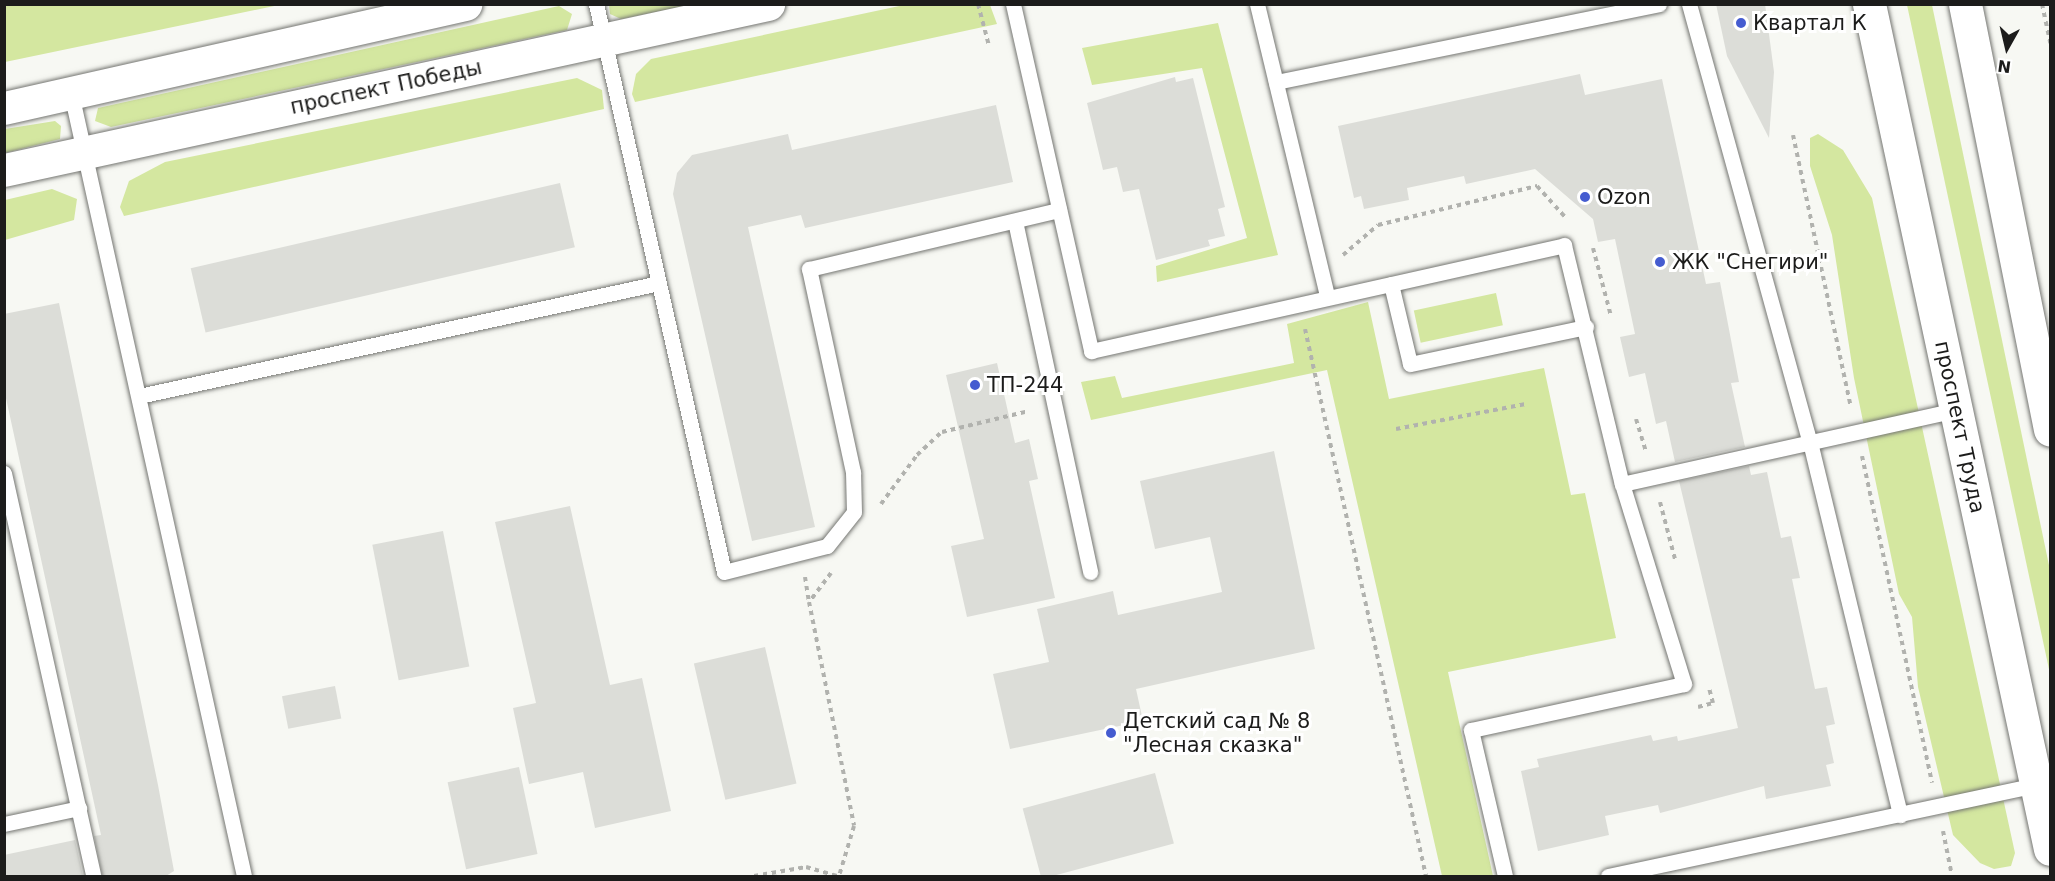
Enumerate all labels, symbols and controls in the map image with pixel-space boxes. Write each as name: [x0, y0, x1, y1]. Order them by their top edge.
place label: Квартал К: [1753, 10, 1867, 36]
marker: Квартал К: [1734, 16, 1748, 30]
north arrow: [1977, 18, 2037, 78]
street label: проспект Победы: [288, 54, 484, 120]
text: N: [1996, 56, 2012, 77]
place label: Ozon: [1597, 184, 1651, 210]
marker: Ozon: [1578, 190, 1592, 204]
place label: ЖК "Снегири": [1672, 249, 1828, 275]
marker: ЖК "Снегири": [1653, 255, 1667, 269]
street label: проспект Труда: [1929, 338, 1991, 516]
place label: ТП-244: [987, 372, 1063, 398]
marker: ТП-244: [968, 378, 982, 392]
place label: Детский сад № 8 "Лесная сказка": [1123, 708, 1310, 758]
marker: Детский сад № 8 "Лесная сказка": [1104, 726, 1118, 740]

